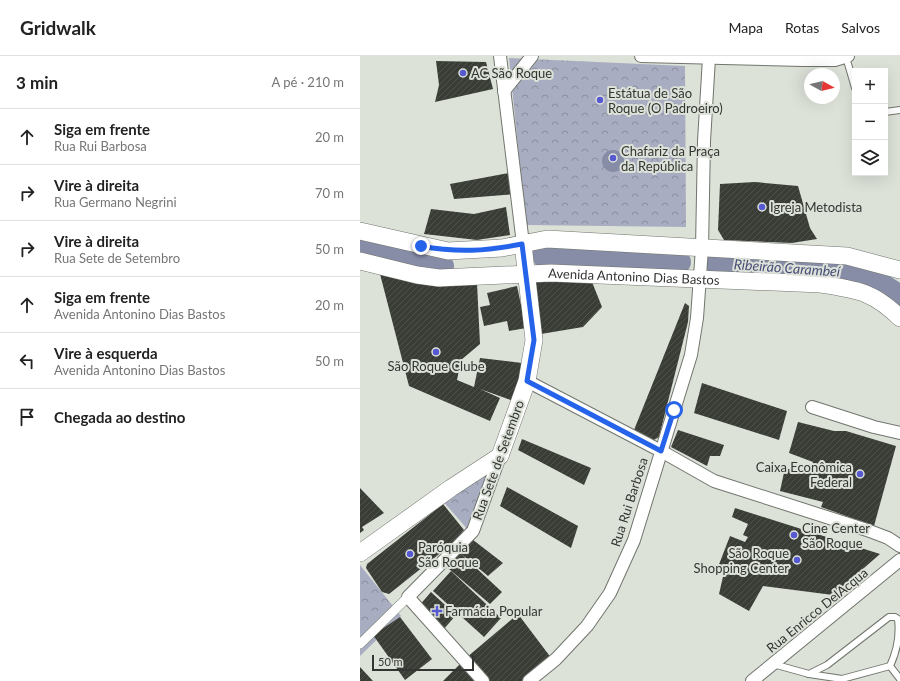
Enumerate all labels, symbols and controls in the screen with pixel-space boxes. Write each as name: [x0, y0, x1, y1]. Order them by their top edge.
text: Gridwalk: [20, 16, 96, 39]
text: Mapa: [728, 19, 763, 36]
text: Rotas: [785, 19, 819, 36]
text: Salvos: [841, 19, 880, 36]
place label: AC São Roque: [471, 65, 552, 81]
marker: AC São Roque: [458, 68, 468, 78]
north arrow: [804, 68, 840, 104]
map controls: [852, 68, 888, 176]
button: +: [852, 68, 888, 104]
text: 3 min: [16, 72, 58, 93]
text: A pé · 210 m: [271, 74, 344, 90]
place label: Estátua de São Roque (O Padroeiro): [608, 85, 723, 116]
marker: Estátua de São Roque (O Padroeiro): [595, 95, 605, 105]
button: −: [852, 104, 888, 140]
text: Siga em frente: [54, 120, 150, 138]
icon: ahead: [16, 126, 38, 148]
text: 20 m: [315, 129, 344, 145]
text: Rua Rui Barbosa: [54, 138, 147, 154]
button: layers: [852, 140, 888, 176]
place label: Chafariz da Praça da República: [621, 143, 720, 174]
marker: Chafariz da Praça da República: [608, 153, 618, 163]
text: Vire à direita: [54, 176, 139, 194]
icon: right: [16, 182, 38, 204]
text: 70 m: [315, 185, 344, 201]
text: Rua Germano Negrini: [54, 194, 177, 210]
place label: Igreja Metodista: [770, 199, 862, 215]
marker: Igreja Metodista: [757, 202, 767, 212]
text: Vire à direita: [54, 232, 139, 250]
route end: [412, 237, 430, 255]
icon: right: [16, 238, 38, 260]
text: 50 m: [315, 241, 344, 257]
text: Rua Sete de Setembro: [54, 250, 180, 266]
water label: Ribeirão Carambeí: [733, 255, 842, 280]
street label: Avenida Antonino Dias Bastos: [548, 265, 720, 288]
text: Siga em frente: [54, 288, 150, 306]
icon: ahead: [16, 294, 38, 316]
text: 20 m: [315, 297, 344, 313]
text: Avenida Antonino Dias Bastos: [54, 306, 225, 322]
text: Vire à esquerda: [54, 344, 158, 362]
marker: São Roque Clube: [431, 347, 441, 357]
icon: left: [16, 350, 38, 372]
text: 50 m: [315, 353, 344, 369]
place label: São Roque Clube: [387, 358, 485, 374]
text: Avenida Antonino Dias Bastos: [54, 362, 225, 378]
street label: Rua Sete de Setembro: [469, 398, 527, 522]
route start: [665, 401, 683, 419]
icon: arrive: [16, 406, 38, 428]
text: Chegada ao destino: [54, 408, 185, 426]
street label: Rua Rui Barbosa: [607, 455, 651, 549]
place label: Caixa Econômica Federal: [756, 459, 852, 490]
marker: Caixa Econômica Federal: [855, 469, 865, 479]
place label: Cine Center São Roque: [802, 520, 870, 551]
marker: Cine Center São Roque: [789, 530, 799, 540]
place label: Paróquia São Roque: [418, 539, 479, 570]
place label: São Roque Shopping Center: [694, 545, 789, 576]
marker: Paróquia São Roque: [405, 549, 415, 559]
marker: São Roque Shopping Center: [792, 555, 802, 565]
street label: Rua Enricco DelAcqua: [763, 564, 871, 656]
place label: Farmácia Popular: [445, 603, 543, 619]
marker: Farmácia Popular: [432, 606, 442, 616]
scale bar: [372, 653, 474, 672]
text: 50 m: [378, 655, 403, 668]

